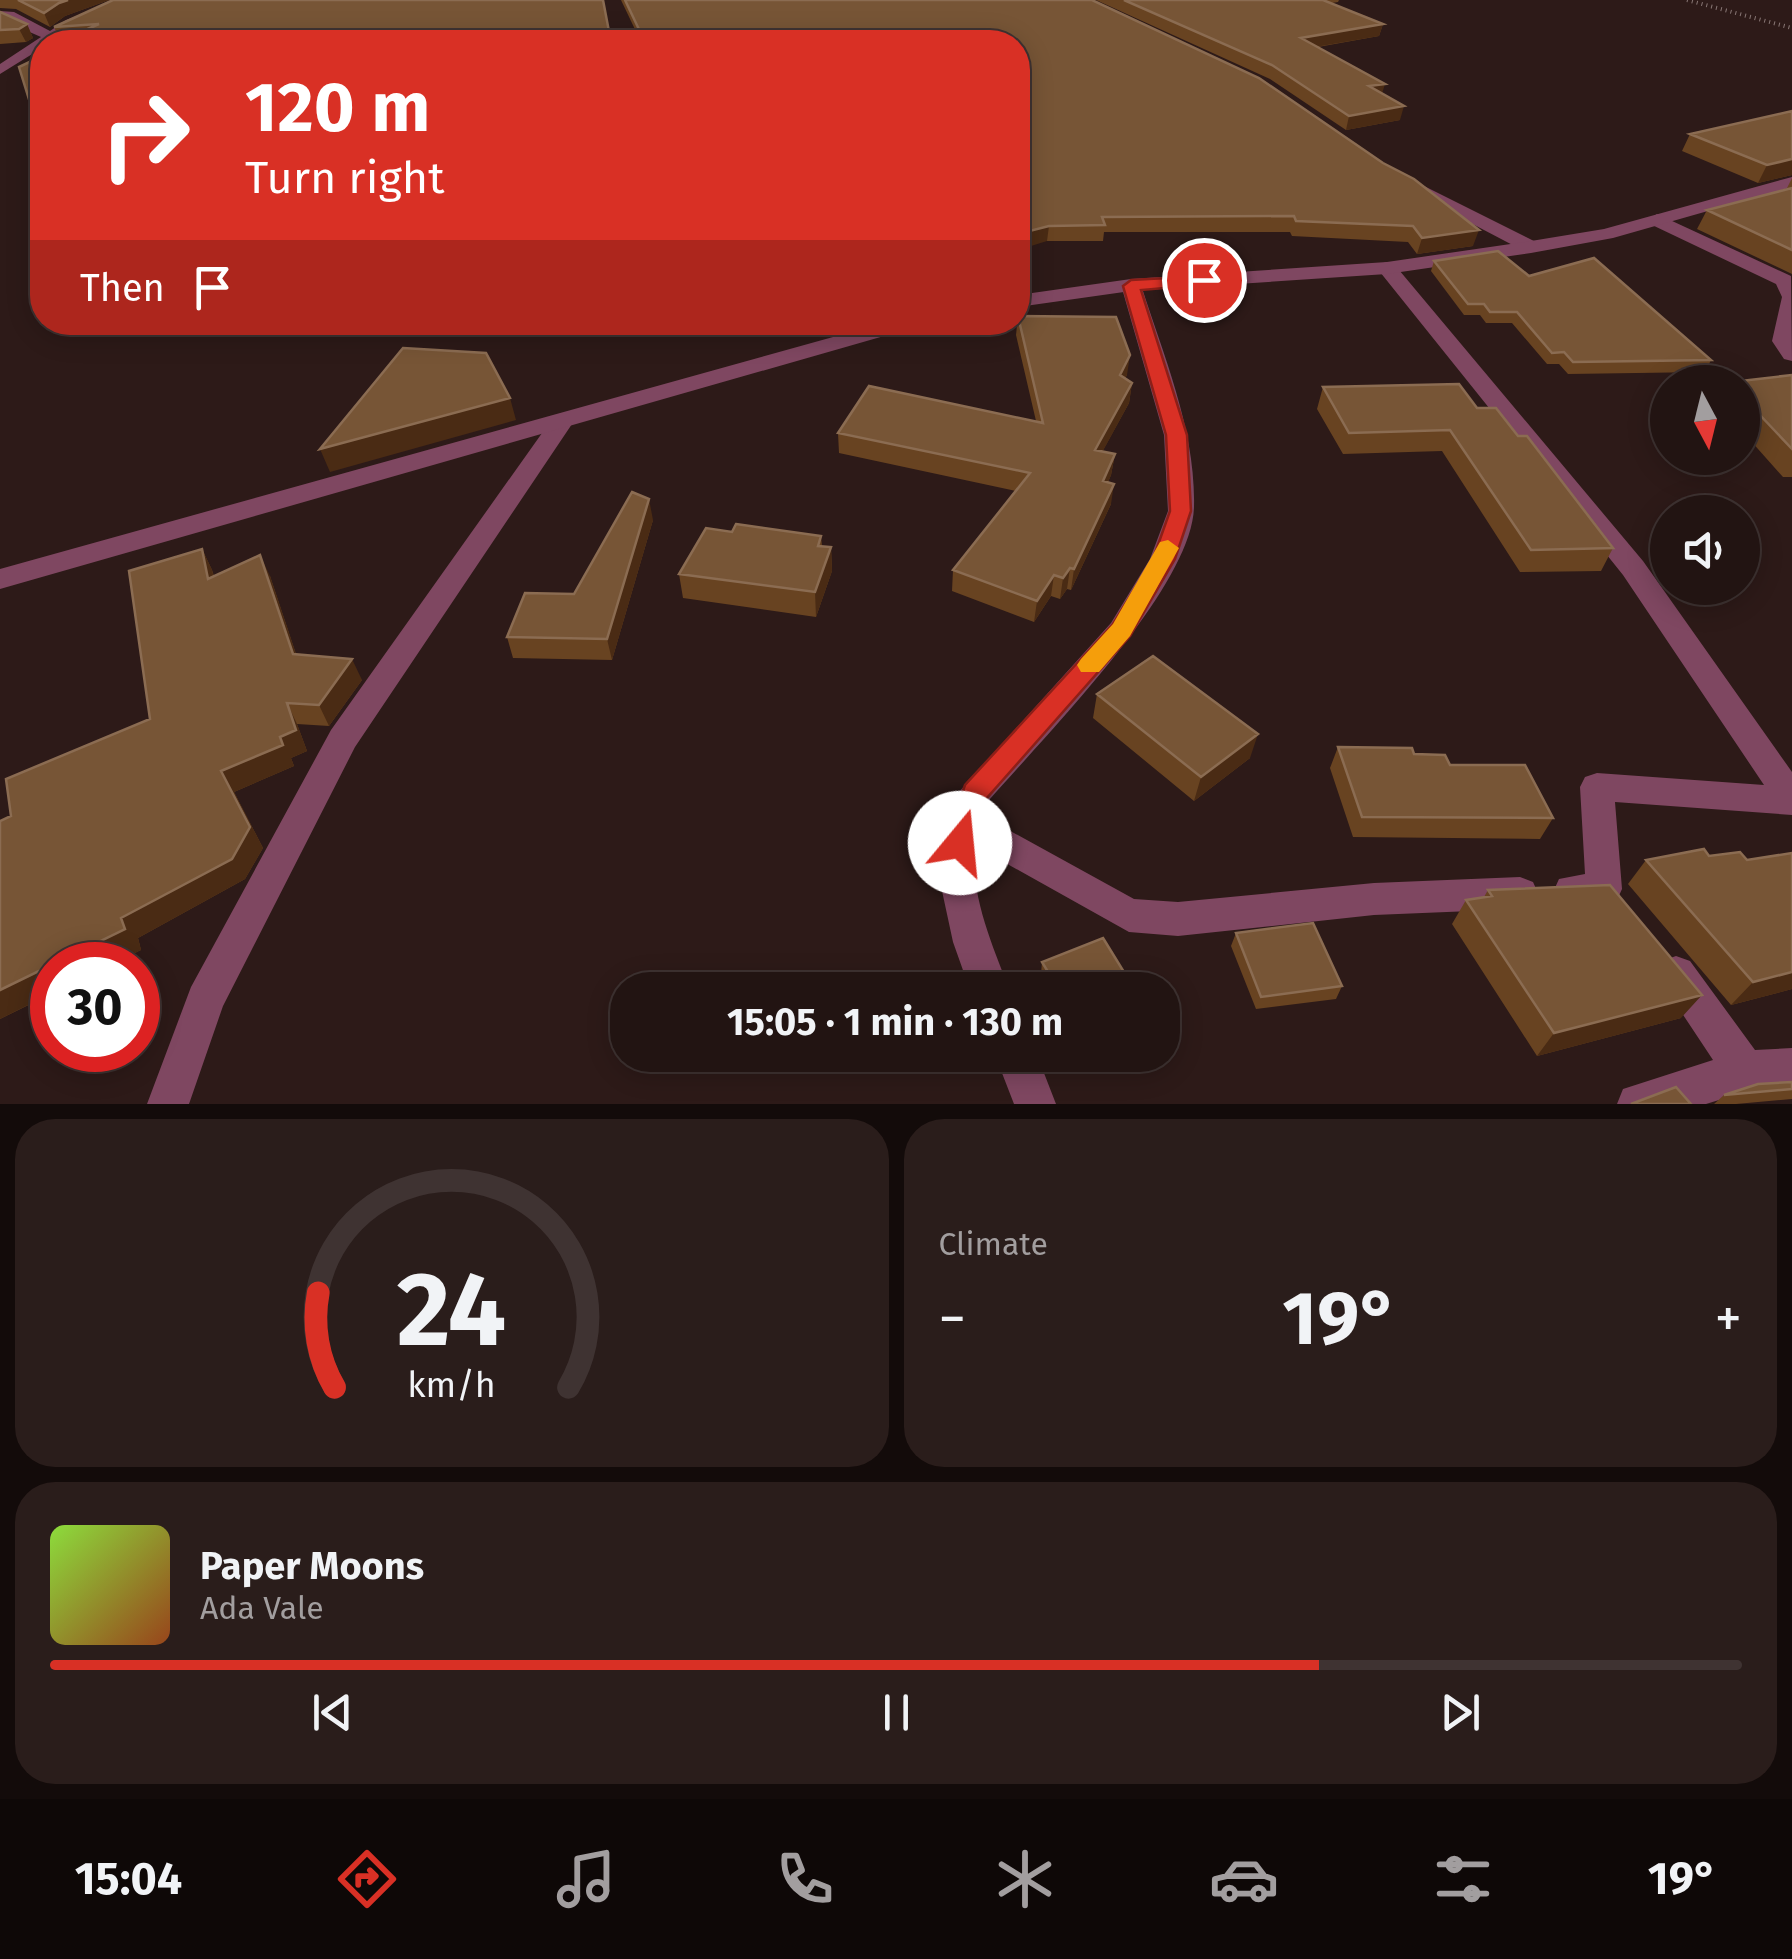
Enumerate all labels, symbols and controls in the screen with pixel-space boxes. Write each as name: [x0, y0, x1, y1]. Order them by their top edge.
text: 120 m: [245, 66, 430, 150]
icon: right: [80, 70, 210, 200]
text: Turn right: [245, 151, 444, 205]
pin: [1162, 238, 1247, 323]
icon: arrive: [1177, 253, 1232, 308]
icon: arrive: [185, 260, 240, 315]
text: Then: [80, 265, 165, 311]
north arrow: [1650, 365, 1760, 475]
map controls: [1650, 365, 1760, 605]
button: sound: [1650, 495, 1760, 605]
position arrow: [908, 791, 1012, 895]
speed limit sign: 30: [30, 942, 160, 1072]
text: 15:05 · 1 min · 130 m: [727, 999, 1063, 1045]
text: Climate: [939, 1225, 1048, 1263]
text: 24: [397, 1248, 507, 1373]
text: 19°: [1282, 1274, 1398, 1364]
text: −: [939, 1286, 966, 1352]
text: +: [1715, 1286, 1742, 1352]
text: km/h: [408, 1364, 496, 1406]
text: Paper Moons: [200, 1543, 424, 1589]
text: Ada Vale: [200, 1589, 324, 1627]
icon: previous: [305, 1685, 360, 1740]
icon: pause: [869, 1685, 924, 1740]
icon: next: [1433, 1685, 1488, 1740]
icon: directions: [332, 1844, 402, 1914]
icon: music: [551, 1844, 621, 1914]
icon: phone: [770, 1844, 840, 1914]
icon: climate: [990, 1844, 1060, 1914]
icon: car: [1209, 1844, 1279, 1914]
icon: filters: [1428, 1844, 1498, 1914]
text: 15:04: [75, 1852, 182, 1906]
text: 19°: [1648, 1852, 1717, 1906]

